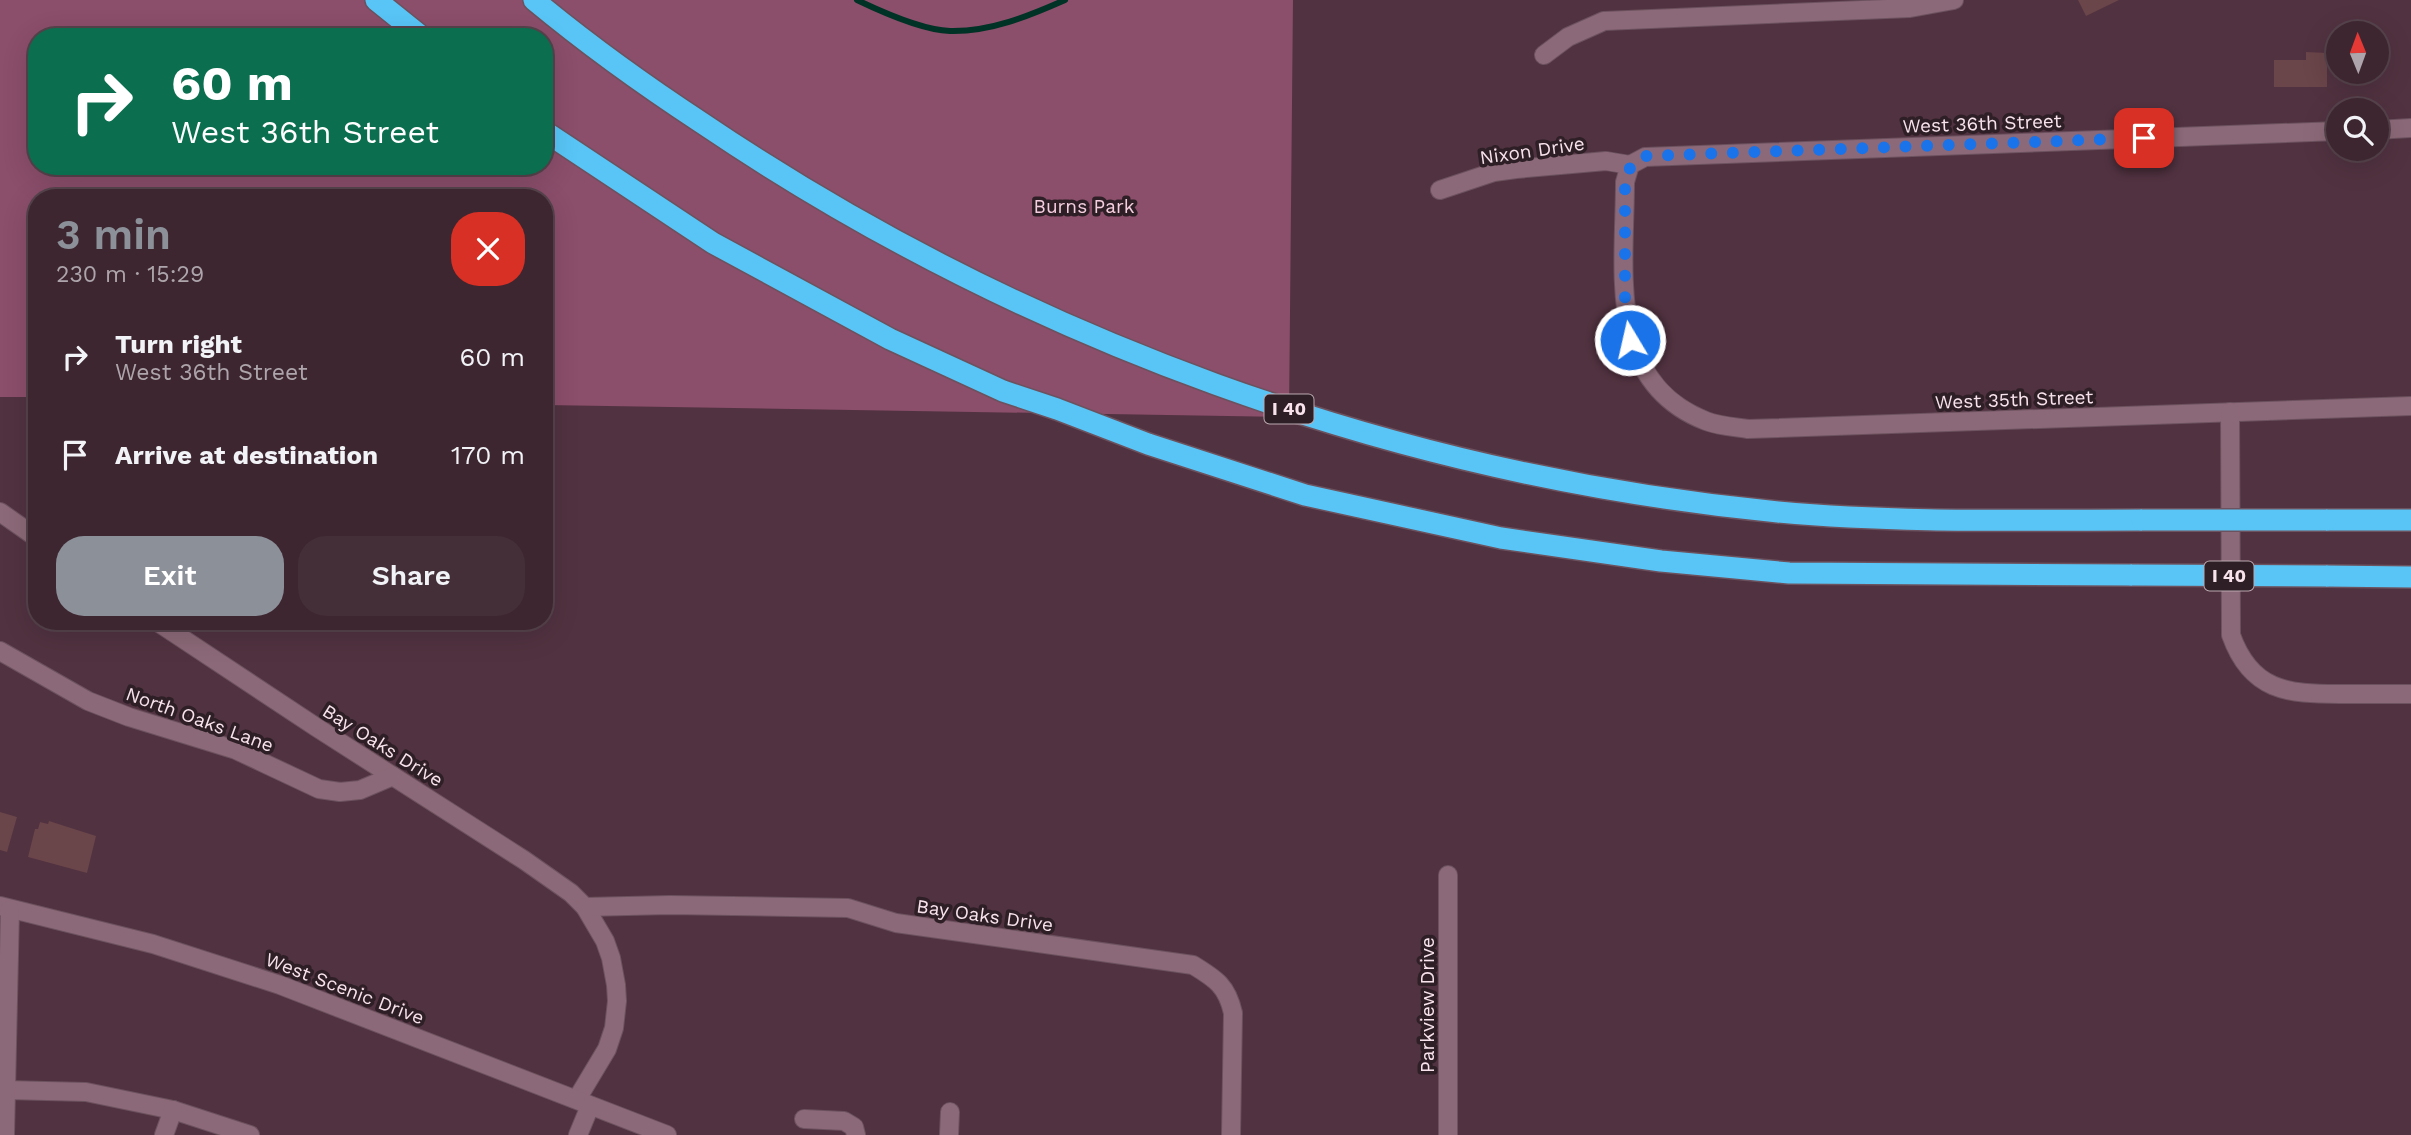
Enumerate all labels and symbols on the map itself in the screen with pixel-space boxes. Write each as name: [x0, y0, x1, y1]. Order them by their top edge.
north arrow: [2326, 21, 2389, 84]
pin: [2114, 108, 2174, 168]
street label: West 36th Street: [1902, 109, 2062, 138]
street label: Nixon Drive: [1478, 132, 1586, 169]
park label: Burns Park: [1033, 195, 1135, 218]
position arrow: [1593, 303, 1667, 377]
street label: West 35th Street: [1934, 385, 2094, 414]
road number: I 40: [1264, 394, 1314, 424]
road number: I 40: [2204, 562, 2254, 590]
street label: North Oaks Lane: [123, 682, 277, 757]
street label: Bay Oaks Drive: [318, 699, 447, 792]
street label: Bay Oaks Drive: [915, 895, 1055, 936]
street label: Parkview Drive: [1416, 937, 1439, 1073]
street label: West Scenic Drive: [262, 948, 427, 1029]

